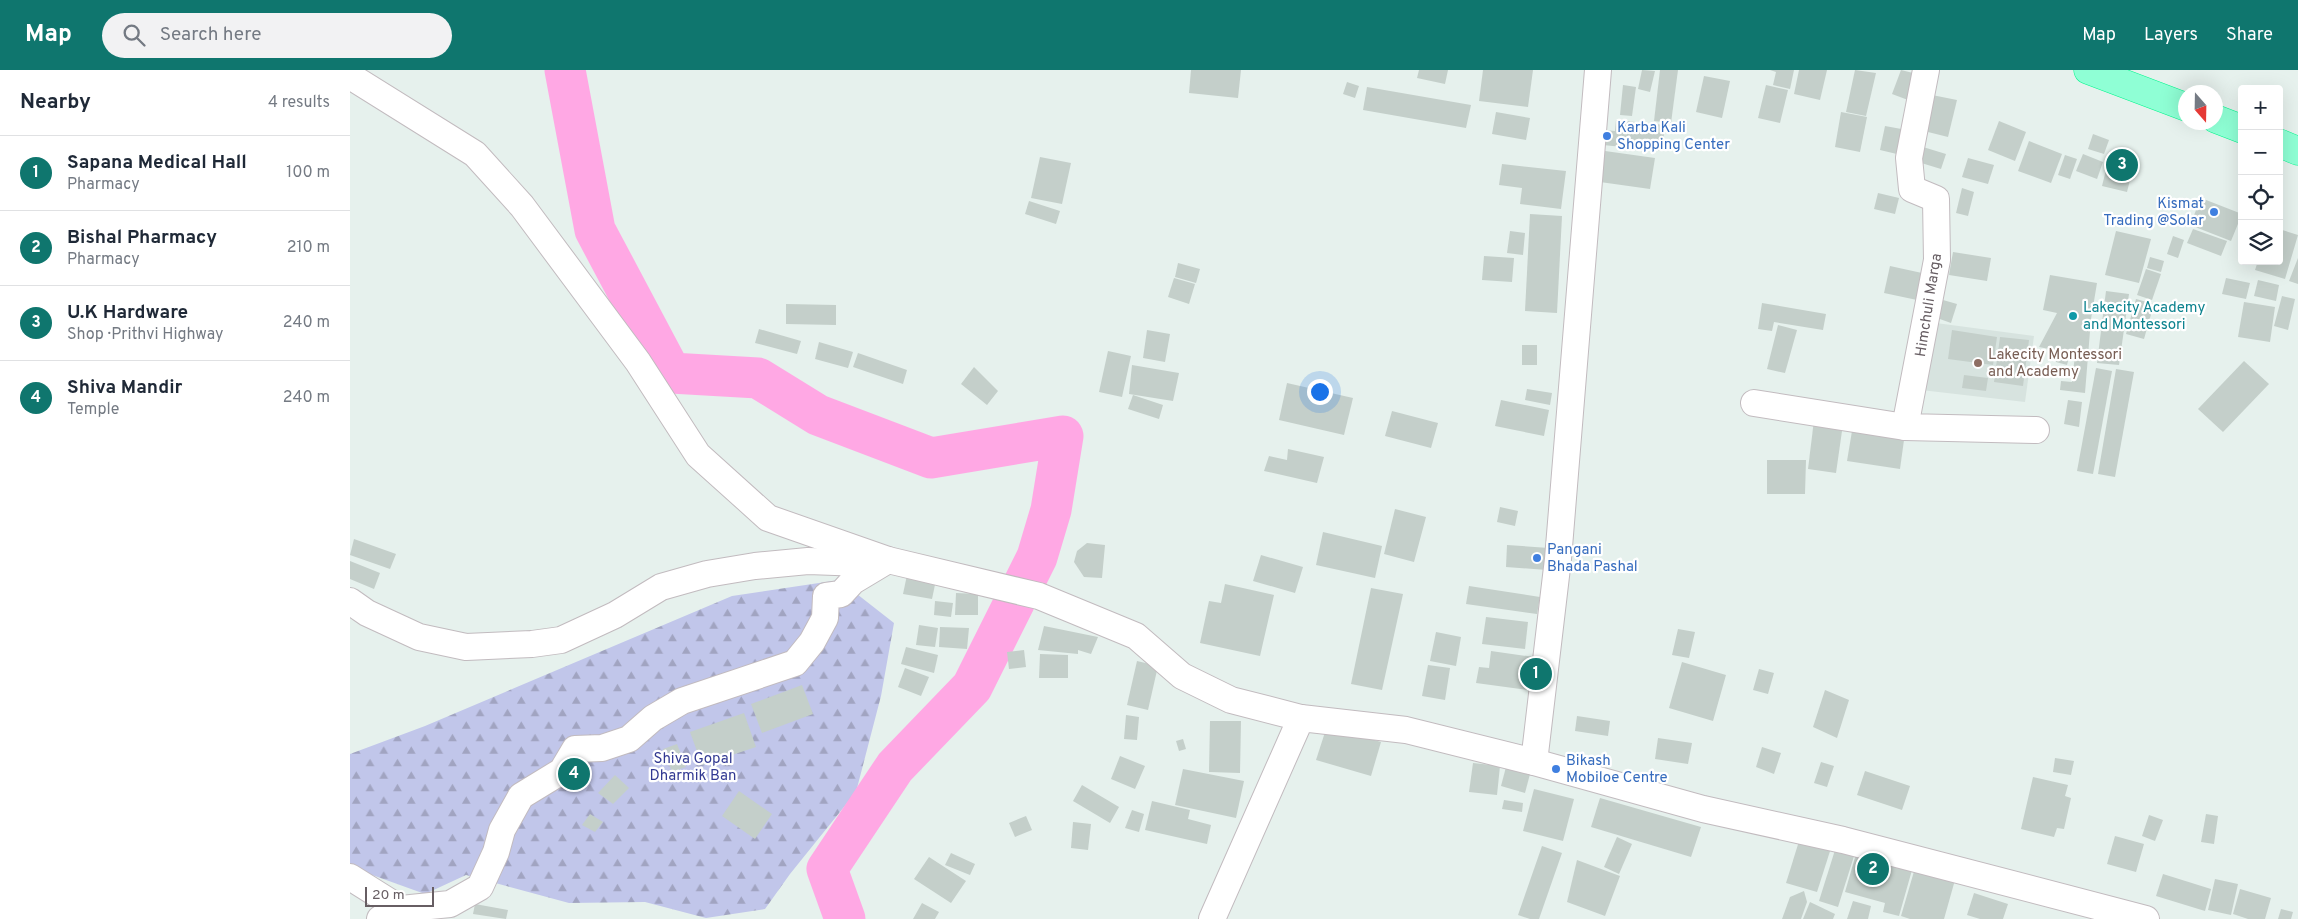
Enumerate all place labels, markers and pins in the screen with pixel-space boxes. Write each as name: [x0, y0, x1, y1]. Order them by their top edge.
place label: Karba Kali Shopping Center: [1617, 119, 1730, 155]
marker: Karba Kali Shopping Center: [1601, 130, 1613, 142]
pin: 3: [2106, 146, 2138, 184]
place label: Kismat Trading @Solar: [2103, 195, 2204, 231]
marker: Kismat Trading @Solar: [2208, 206, 2220, 218]
place label: Lakecity Academy and Montessori: [2083, 299, 2206, 335]
marker: Lakecity Academy and Montessori: [2067, 310, 2079, 322]
place label: Lakecity Montessori and Academy: [1988, 346, 2122, 382]
marker: Lakecity Montessori and Academy: [1972, 357, 1984, 369]
place label: Pangani Bhada Pashal: [1547, 541, 1638, 577]
marker: Pangani Bhada Pashal: [1531, 552, 1543, 564]
pin: 1: [1520, 655, 1552, 693]
place label: Bikash Mobiloe Centre: [1566, 752, 1668, 788]
pin: 4: [558, 755, 590, 793]
marker: Bikash Mobiloe Centre: [1550, 763, 1562, 775]
pin: 2: [1857, 850, 1889, 888]

